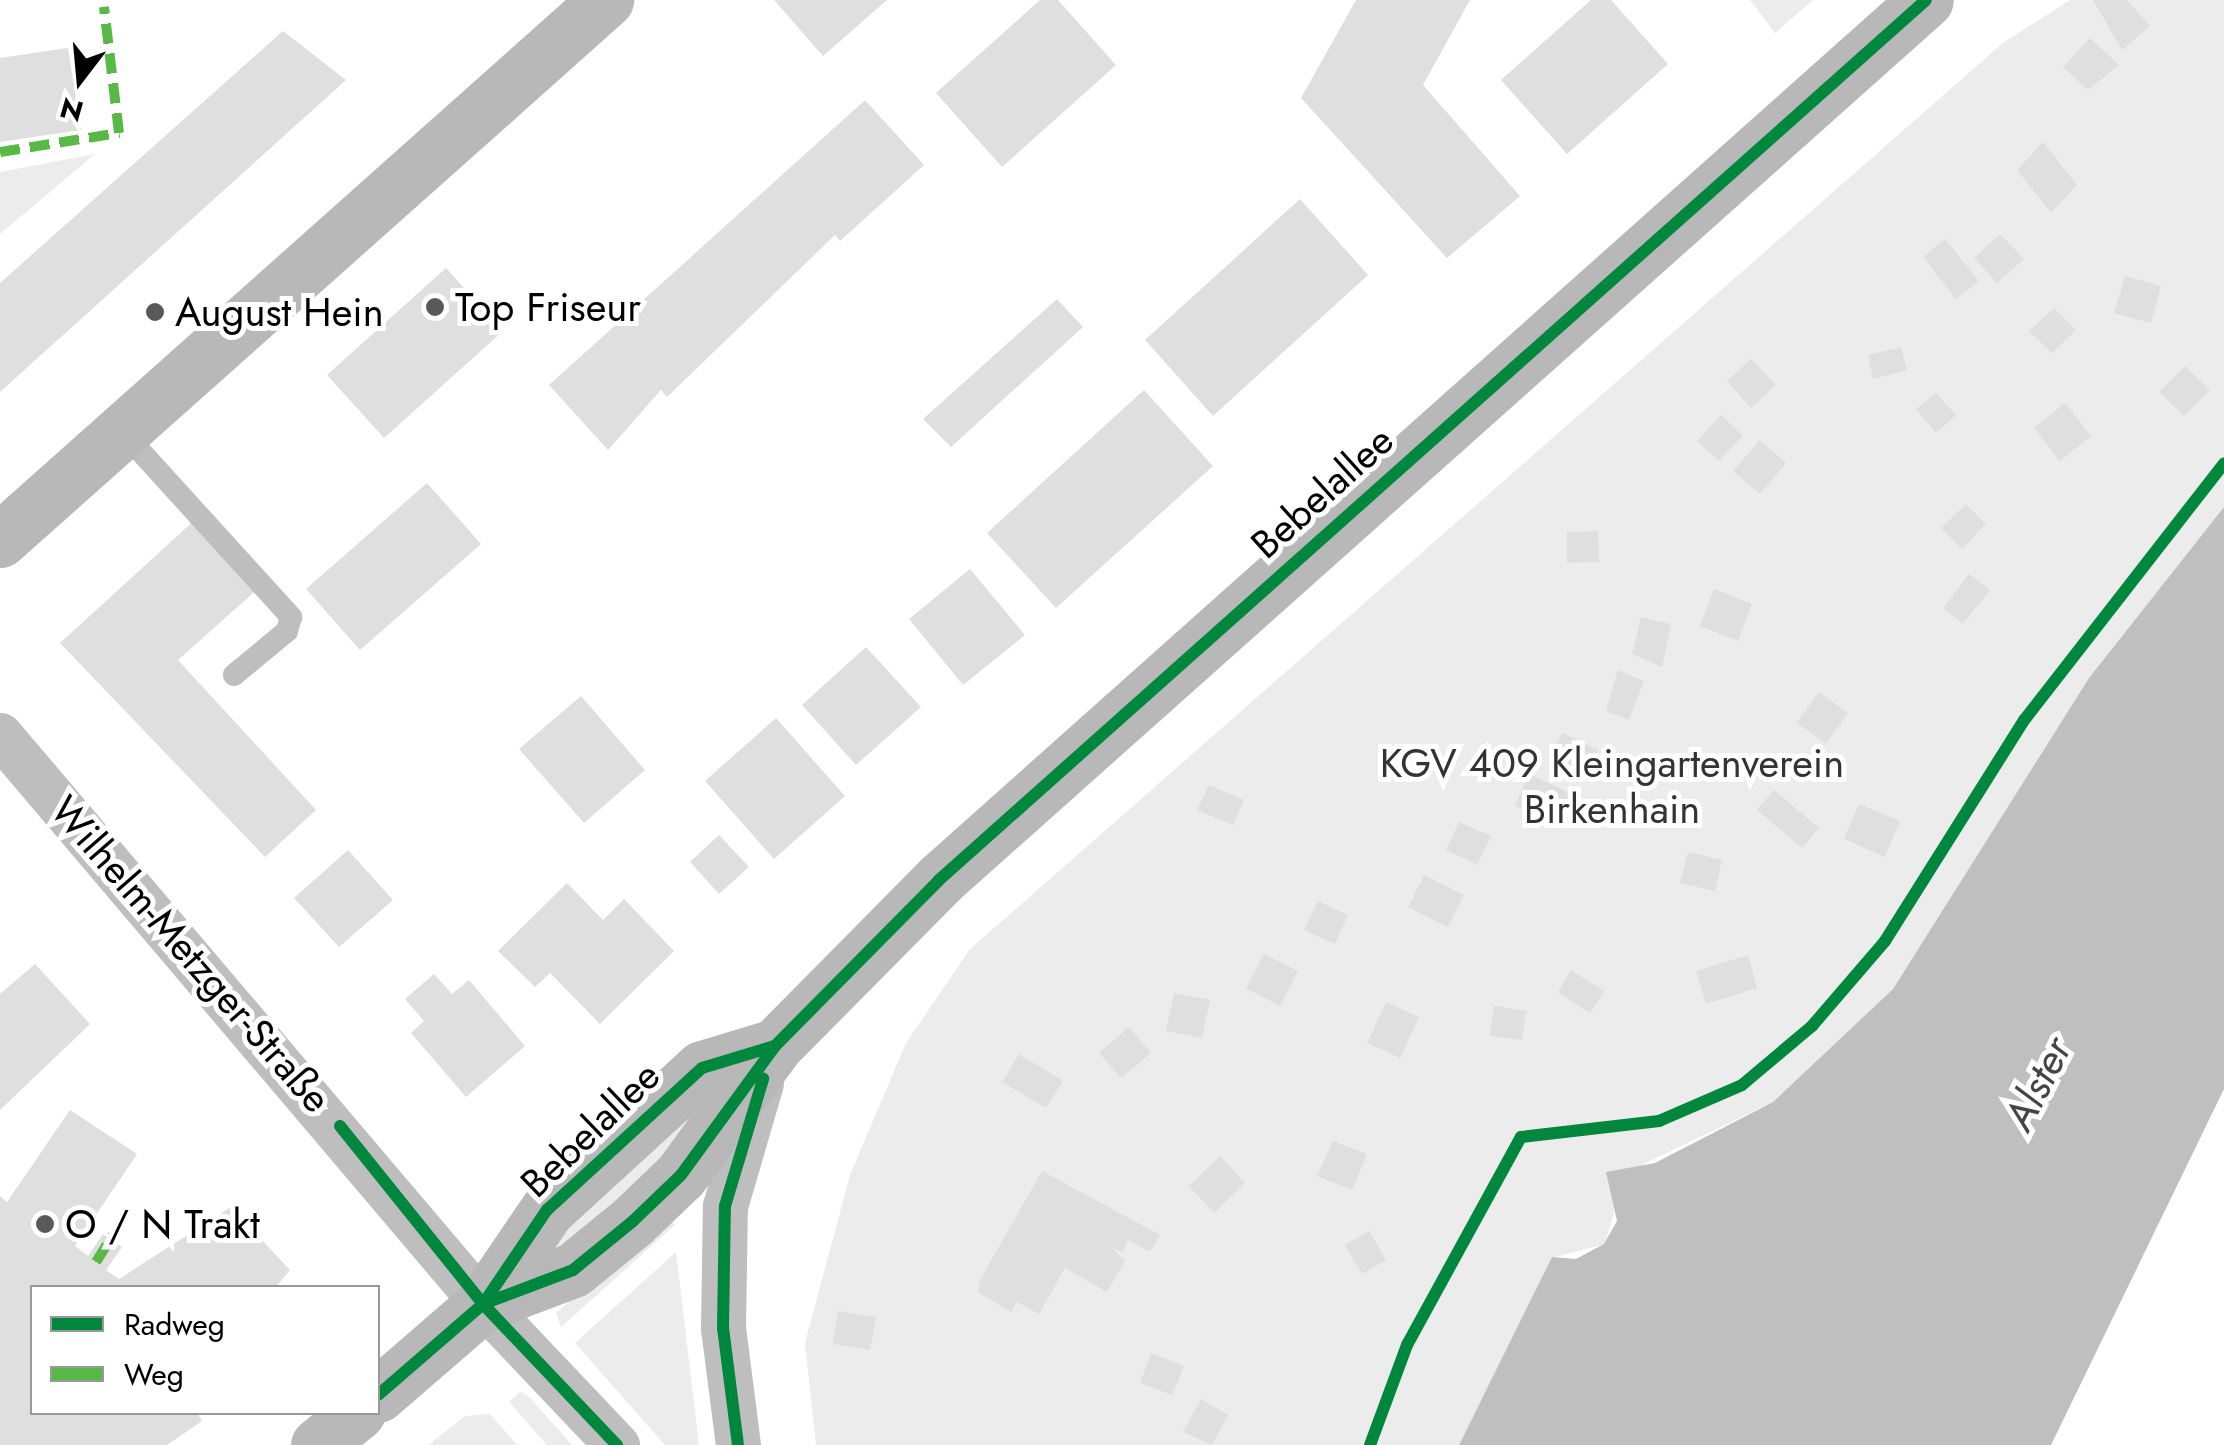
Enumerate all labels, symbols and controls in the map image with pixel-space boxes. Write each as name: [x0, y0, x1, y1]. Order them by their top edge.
north arrow: [30, 30, 130, 130]
text: N: [55, 87, 88, 132]
place label: Top Friseur: [455, 283, 641, 331]
place label: August Hein: [175, 288, 384, 336]
marker: Top Friseur: [424, 296, 446, 318]
marker: August Hein: [144, 301, 166, 323]
street label: Bebelallee: [1241, 416, 1403, 568]
park label: KGV 409 Kleingartenverein Birkenhain: [1380, 739, 1844, 833]
street label: Wilhelm-Metzger-Straße: [41, 786, 341, 1122]
water label: Alster: [1993, 1029, 2083, 1139]
street label: Bebelallee: [511, 1051, 669, 1207]
place label: O / N Trakt: [65, 1200, 260, 1248]
marker: O / N Trakt: [34, 1213, 56, 1235]
legend: [30, 1285, 380, 1415]
text: Radweg: [124, 1303, 225, 1346]
text: Weg: [124, 1353, 184, 1396]

